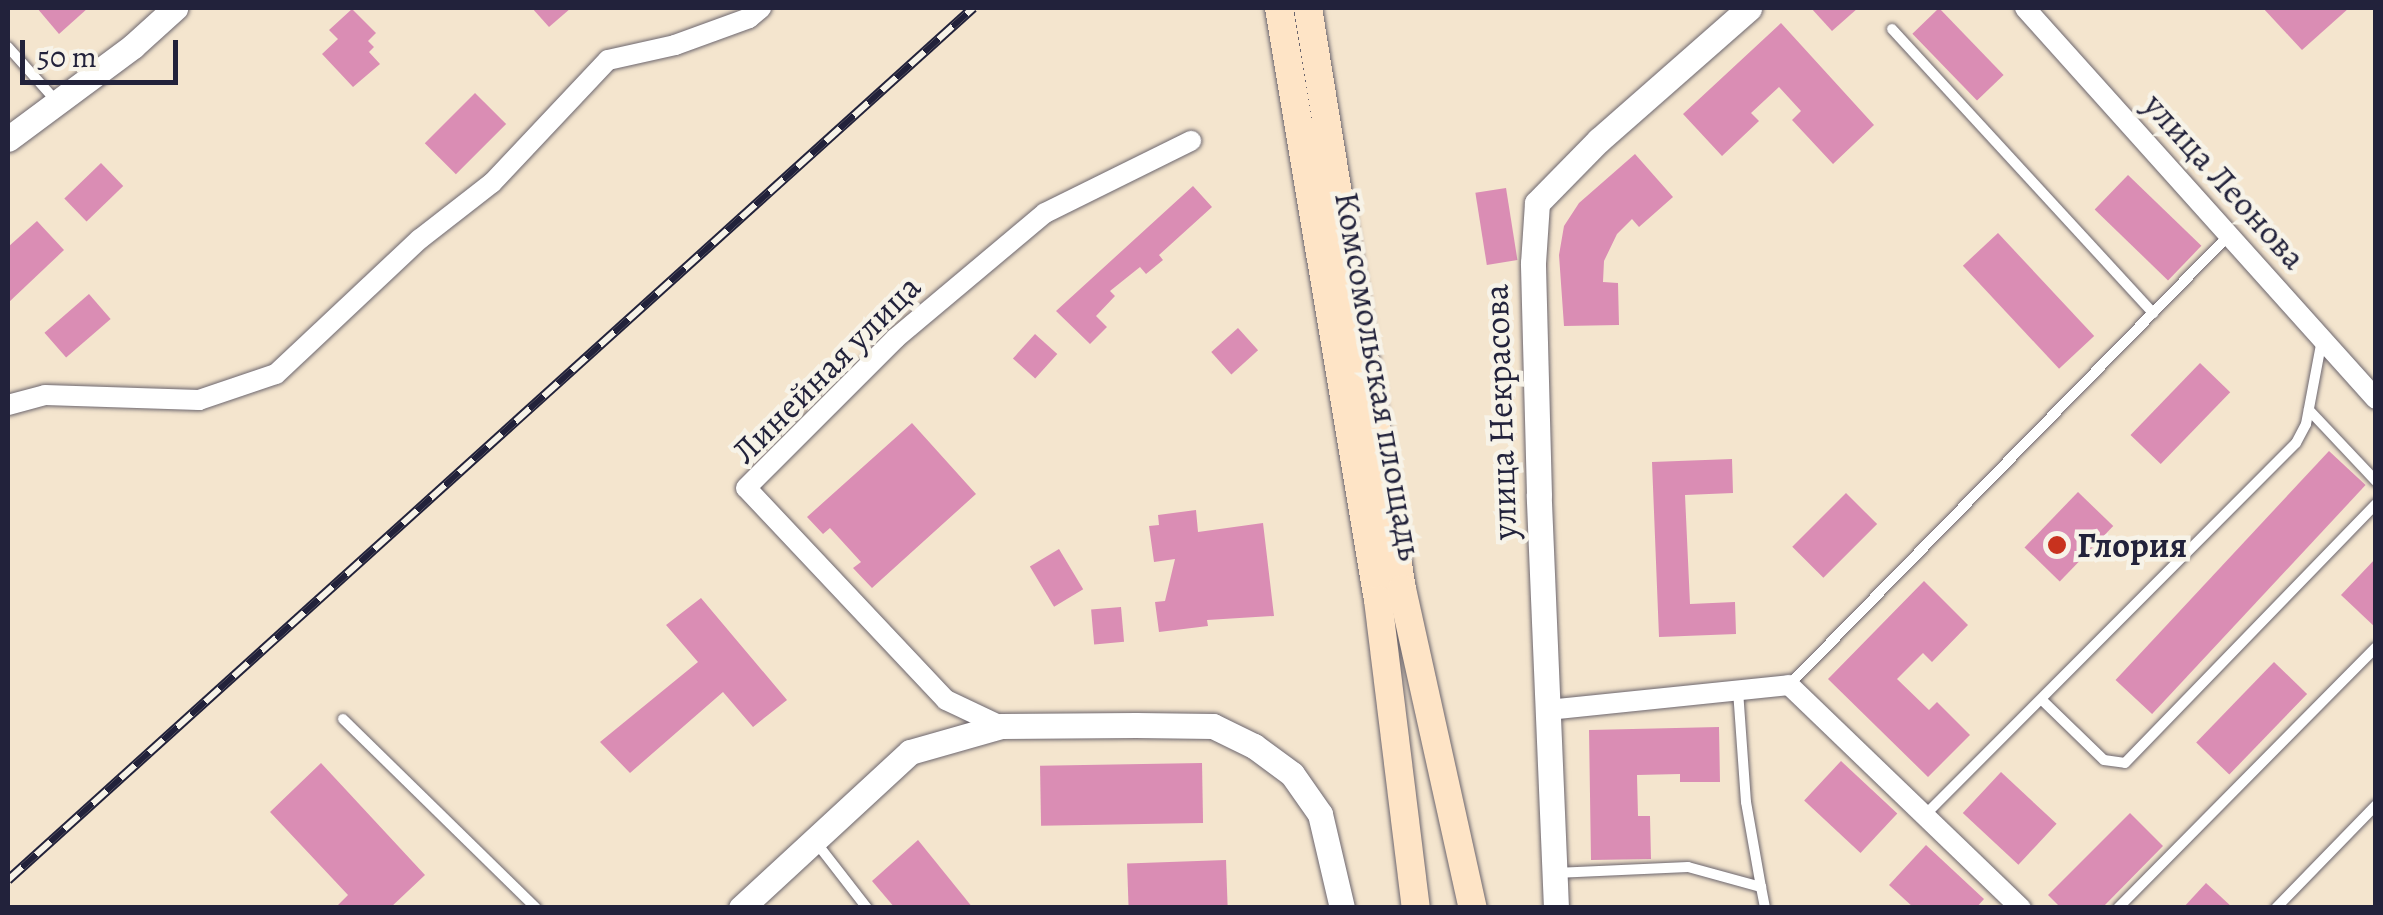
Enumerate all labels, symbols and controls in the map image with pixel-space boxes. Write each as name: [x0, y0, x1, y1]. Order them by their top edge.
scale bar: [25, 20, 182, 82]
text: 50 m: [37, 37, 97, 77]
street label: улица Леонова: [2135, 84, 2315, 278]
street label: Комсомольская площадь: [1326, 188, 1432, 564]
street label: Линейная улица: [723, 266, 929, 472]
street label: улица Некрасова: [1475, 283, 1525, 541]
place label: Глория: [2077, 524, 2187, 566]
marker: Глория: [2046, 534, 2068, 556]

